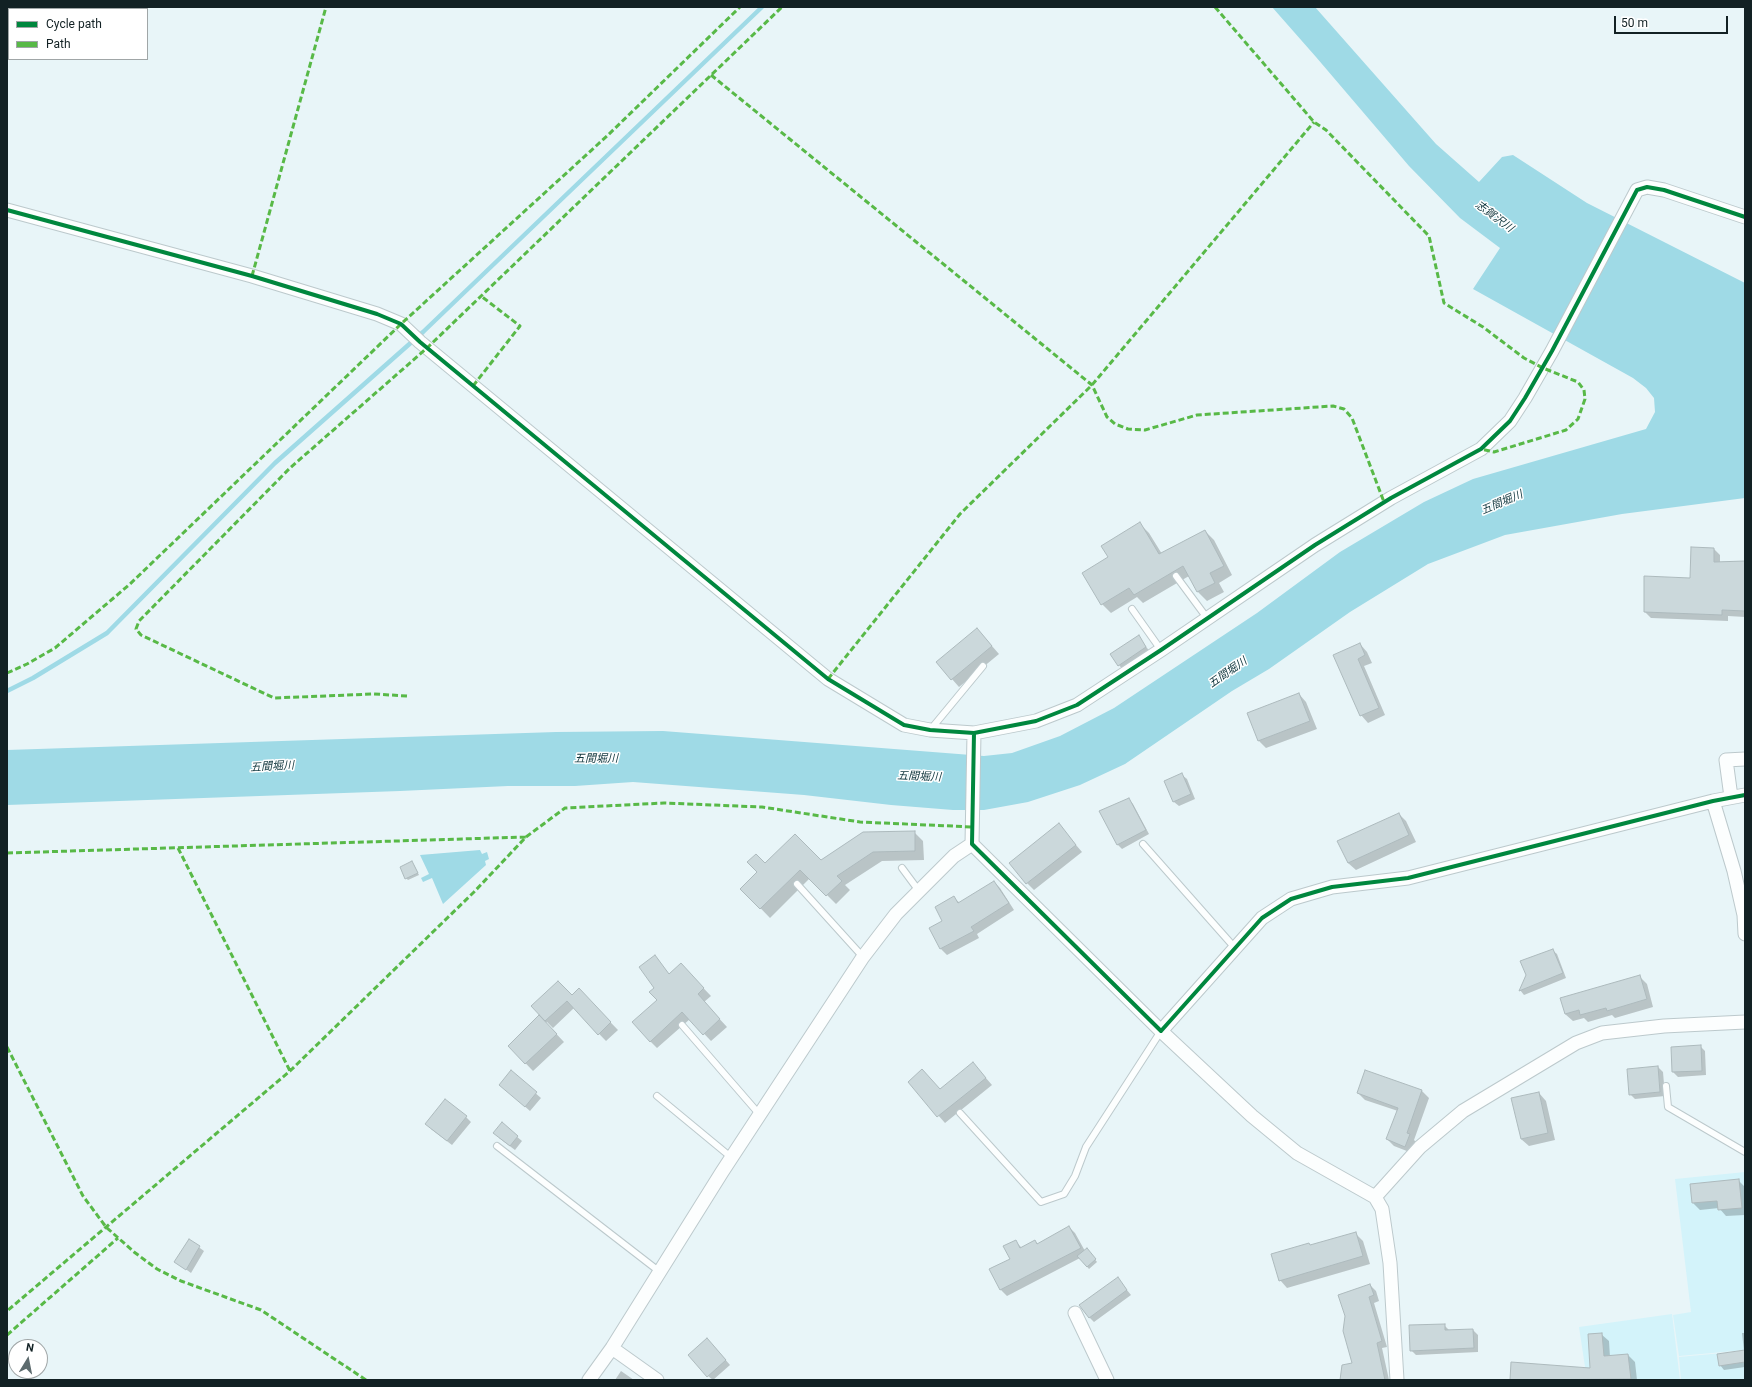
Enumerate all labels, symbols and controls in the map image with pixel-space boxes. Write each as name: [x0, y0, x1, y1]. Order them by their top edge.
legend: [8, 8, 148, 60]
scale bar: [1616, 8, 1730, 34]
text: 50 m: [1621, 16, 1648, 30]
text: Cycle path: [46, 17, 102, 31]
text: Path: [46, 37, 71, 51]
water label: 志賀沢川: [1472, 198, 1516, 236]
water label: 五間堀川: [1479, 488, 1525, 518]
water label: 五間堀川: [1206, 655, 1250, 691]
water label: 五間堀川: [574, 752, 618, 766]
water label: 五間堀川: [250, 759, 294, 775]
water label: 五間堀川: [897, 770, 941, 784]
north arrow: [8, 1339, 48, 1379]
text: N: [25, 1341, 35, 1355]

